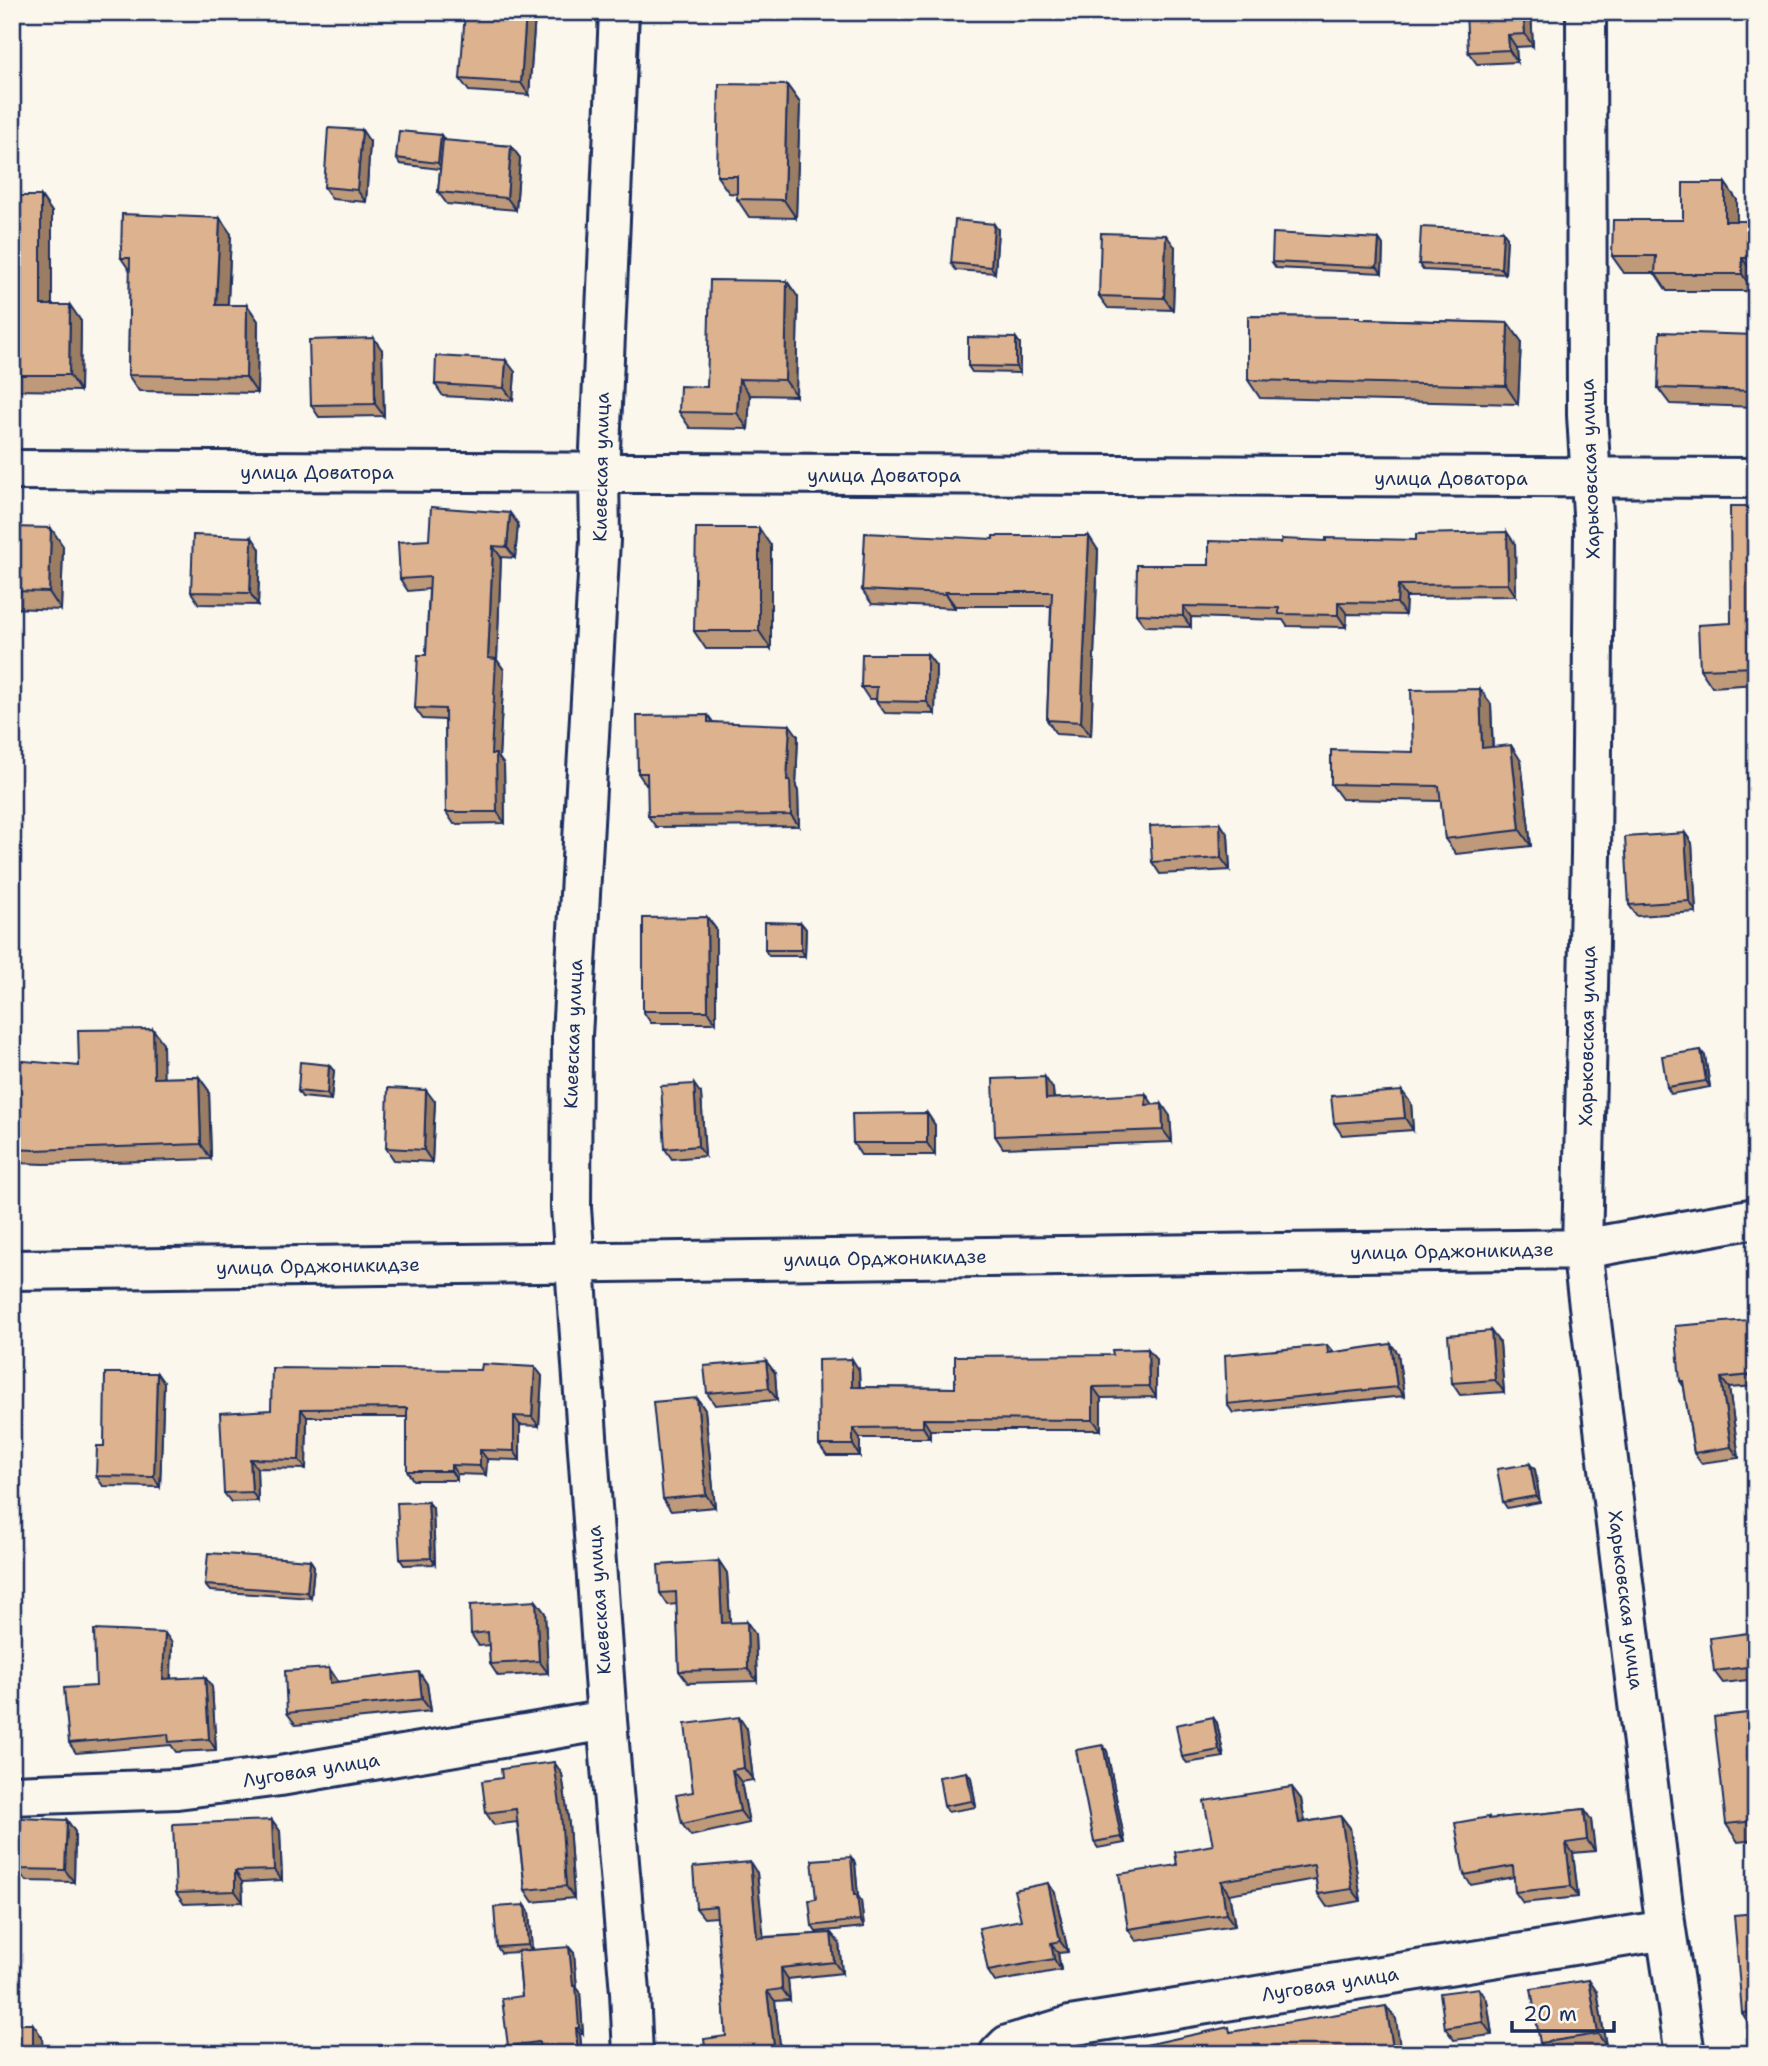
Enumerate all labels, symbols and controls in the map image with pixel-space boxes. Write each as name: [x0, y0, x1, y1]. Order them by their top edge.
street label: Харьковская улица: [1574, 378, 1606, 560]
street label: Киевская улица: [587, 392, 615, 542]
street label: улица Доватора: [240, 460, 394, 485]
street label: улица Доватора: [807, 463, 961, 488]
street label: улица Доватора: [1374, 466, 1528, 491]
street label: Харьковская улица: [1573, 945, 1601, 1126]
street label: Киевская улица: [558, 959, 588, 1109]
street label: улица Орджоникидзе: [1350, 1237, 1554, 1265]
street label: улица Орджоникидзе: [783, 1244, 987, 1272]
street label: улица Орджоникидзе: [216, 1252, 420, 1280]
street label: Харьковская улица: [1603, 1509, 1649, 1691]
street label: Киевская улица: [581, 1524, 617, 1676]
street label: Луговая улица: [241, 1747, 381, 1793]
street label: Луговая улица: [1260, 1961, 1400, 2007]
scale bar: [1512, 1989, 1614, 2033]
text: 20 m: [1523, 2000, 1577, 2028]

